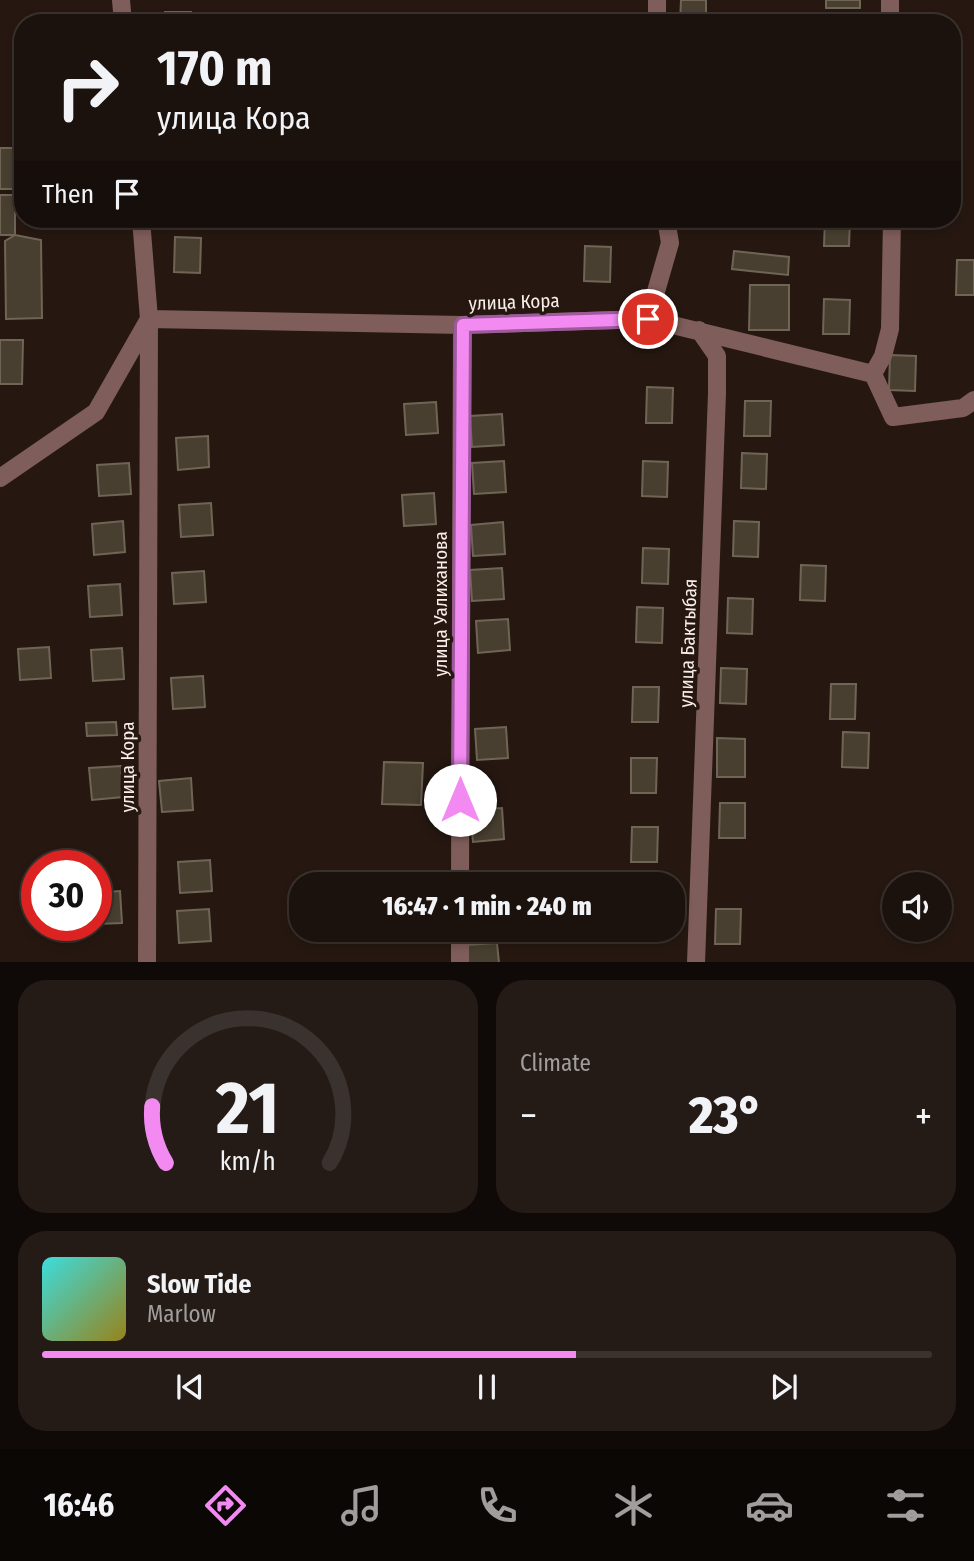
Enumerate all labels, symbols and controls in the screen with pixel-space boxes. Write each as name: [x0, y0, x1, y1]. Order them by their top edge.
text: 170 m: [157, 39, 273, 98]
icon: right: [42, 42, 133, 133]
text: улица Кора: [157, 99, 311, 137]
icon: arrive: [108, 175, 146, 213]
text: Then: [42, 179, 94, 210]
street label: улица Кора: [468, 289, 560, 315]
pin: [618, 289, 678, 349]
icon: arrive: [629, 300, 667, 338]
street label: улица Уалиханова: [429, 531, 452, 677]
street label: улица Бактыбая: [674, 578, 702, 708]
street label: улица Кора: [116, 721, 139, 813]
position arrow: [423, 763, 497, 837]
speed limit sign: 30: [21, 850, 112, 941]
map controls: [882, 872, 952, 942]
button: sound: [882, 872, 952, 942]
text: 16:47 · 1 min · 240 m: [382, 891, 592, 922]
text: Climate: [520, 1049, 591, 1077]
text: 21: [215, 1065, 280, 1152]
text: 23°: [689, 1084, 763, 1147]
text: −: [520, 1093, 537, 1139]
text: +: [915, 1093, 932, 1139]
text: km/h: [220, 1146, 276, 1176]
text: Slow Tide: [147, 1269, 251, 1300]
text: Marlow: [147, 1300, 216, 1328]
icon: previous: [171, 1368, 209, 1406]
icon: pause: [468, 1368, 506, 1406]
icon: next: [765, 1368, 803, 1406]
icon: directions: [201, 1481, 250, 1530]
icon: music: [337, 1481, 386, 1530]
icon: phone: [473, 1481, 522, 1530]
icon: climate: [609, 1481, 658, 1530]
icon: car: [745, 1481, 794, 1530]
icon: filters: [881, 1481, 930, 1530]
text: 16:46: [44, 1486, 114, 1524]

